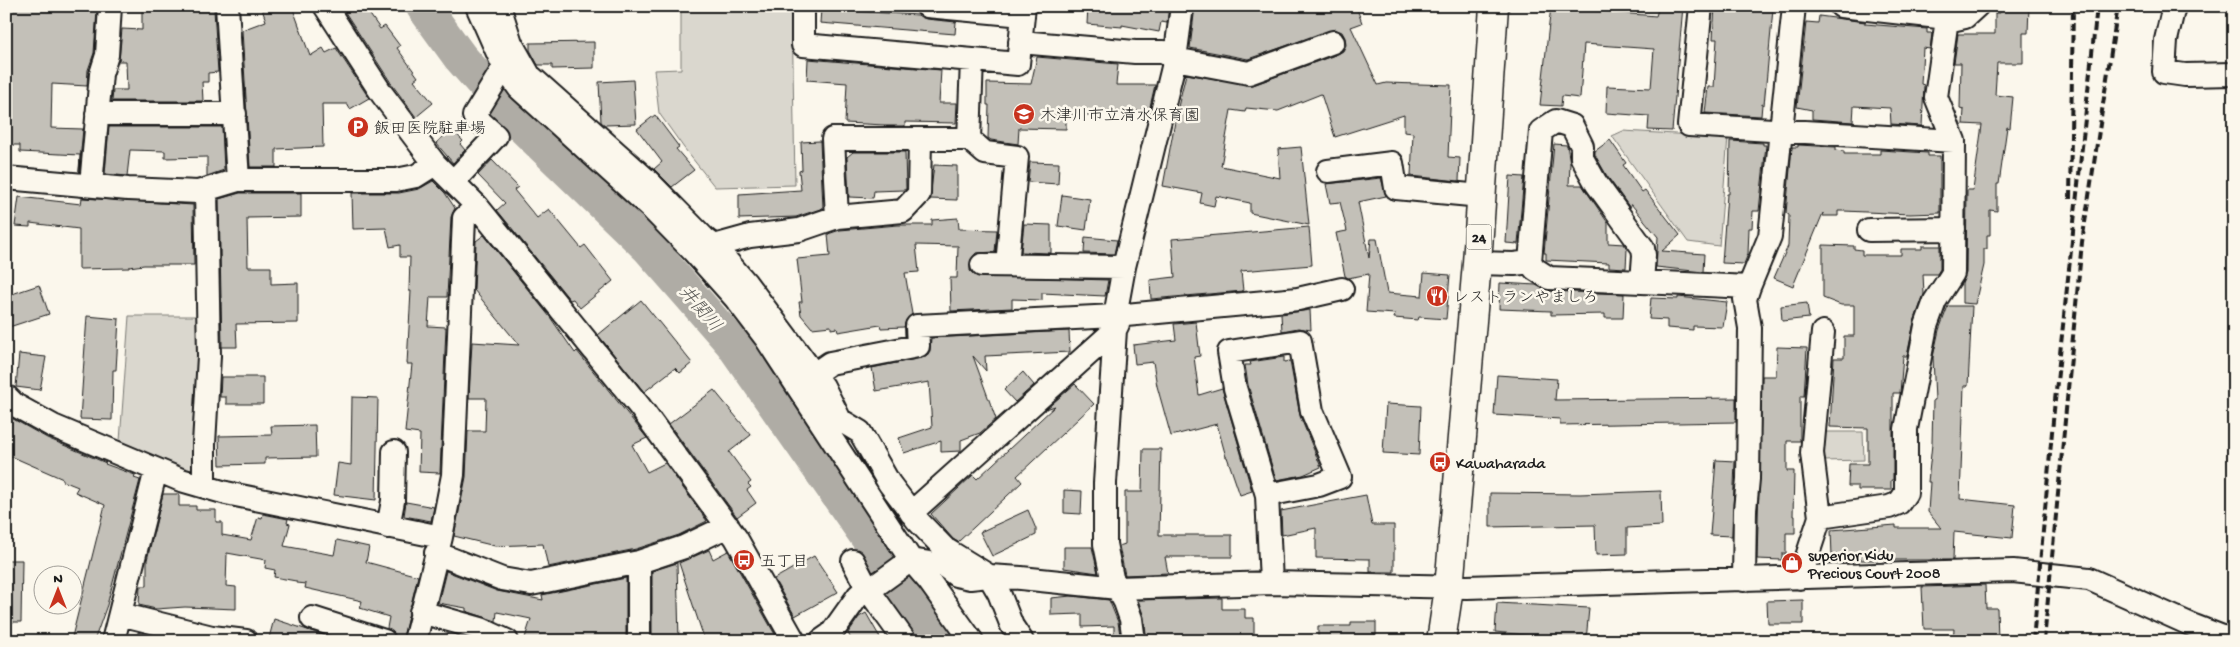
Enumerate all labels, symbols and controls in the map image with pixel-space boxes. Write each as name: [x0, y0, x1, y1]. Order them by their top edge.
school or university icon: 木津川市立清水保育園: [1012, 102, 1036, 126]
place label: 木津川市立清水保育園: [1040, 106, 1200, 127]
parking icon: 飯田医院駐車場: [346, 115, 370, 139]
place label: 飯田医院駐車場: [374, 120, 486, 140]
road number: 24: [1466, 224, 1492, 250]
water label: 井関川: [673, 282, 726, 337]
restaurant icon: レストランやましろ: [1425, 284, 1449, 308]
place label: レストランやましろ: [1453, 289, 1598, 309]
bus stop icon: Kawaharada: [1428, 450, 1452, 474]
place label: Kawaharada: [1456, 456, 1546, 475]
bus stop icon: 五丁目: [732, 548, 756, 572]
place label: superior Kidu Precious Court 2008: [1807, 548, 1941, 585]
shop icon: superior Kidu Precious Court 2008: [1780, 551, 1804, 575]
place label: 五丁目: [760, 554, 808, 573]
north arrow: [32, 564, 82, 614]
text: N: [53, 571, 63, 588]

